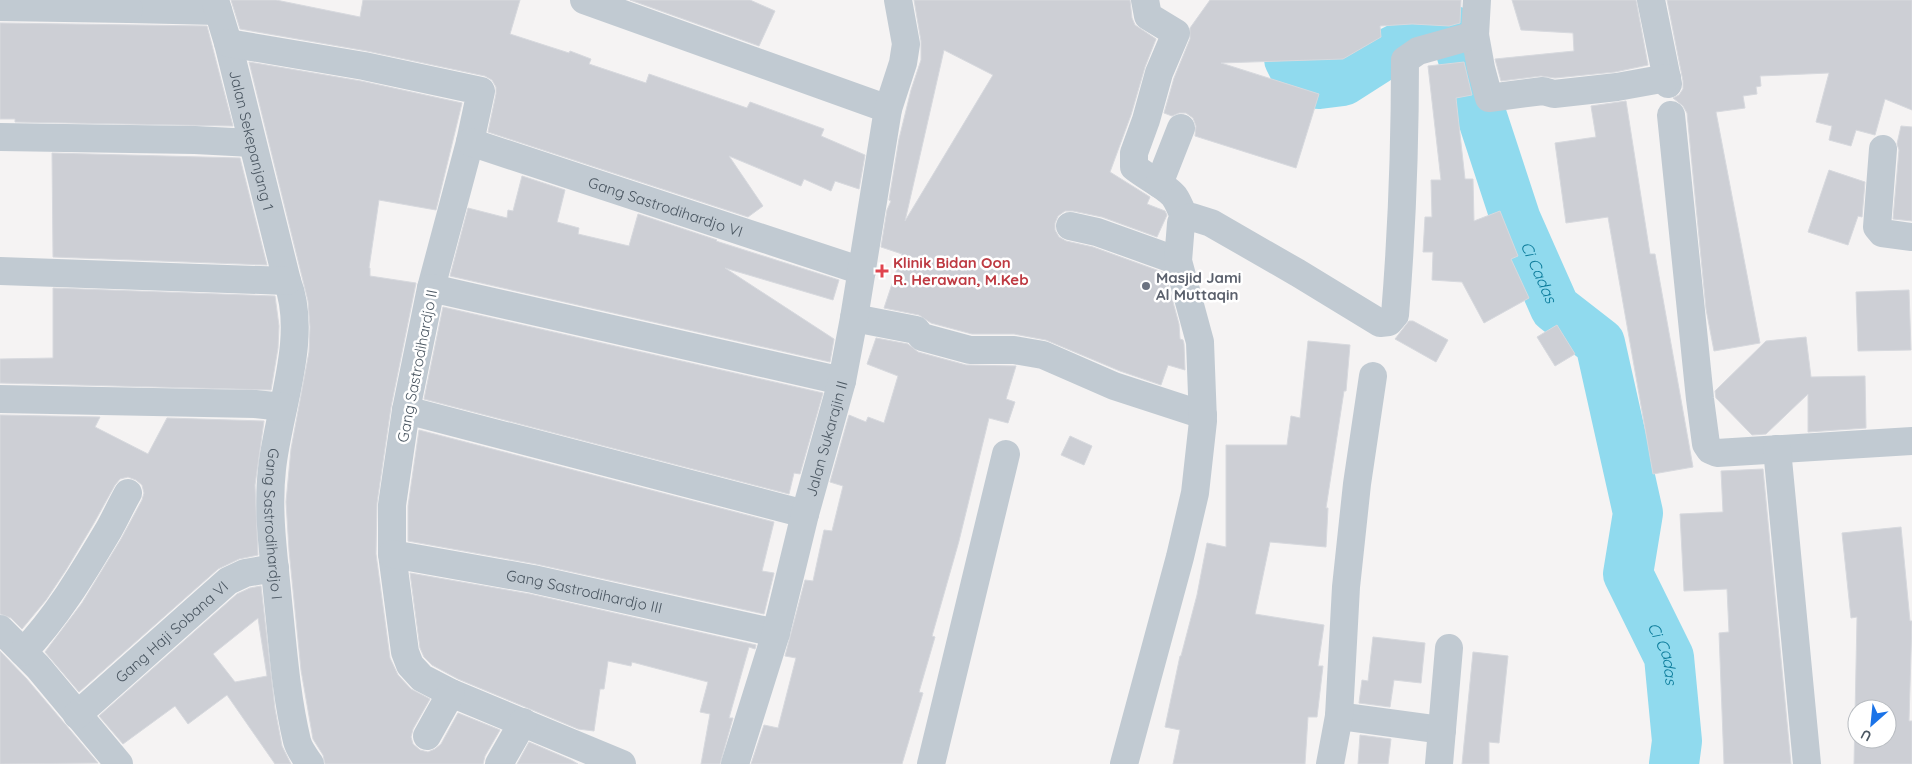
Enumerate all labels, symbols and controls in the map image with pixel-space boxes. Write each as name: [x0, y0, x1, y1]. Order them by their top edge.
street label: Jalan Sekepanjang 1: [226, 68, 279, 212]
street label: Gang Sastrodihardjo VI: [586, 172, 745, 241]
water label: Ci Cadas: [1517, 238, 1562, 307]
place label: Klinik Bidan Oon R. Herawan, M.Keb: [893, 253, 1029, 289]
marker: Klinik Bidan Oon R. Herawan, M.Keb: [875, 264, 889, 278]
place label: Masjid Jami Al Muttaqin: [1156, 268, 1241, 304]
marker: Masjid Jami Al Muttaqin: [1140, 280, 1152, 292]
street label: Gang Sastrodihardjo II: [393, 288, 441, 444]
street label: Jalan Sukarajin II: [801, 379, 851, 499]
street label: Gang Sastrodihardjo I: [261, 447, 287, 600]
street label: Gang Sastrodihardjo III: [505, 565, 664, 617]
street label: Gang Haji Sobana VI: [111, 576, 232, 686]
water label: Ci Cadas: [1643, 619, 1682, 687]
north arrow: [1847, 699, 1897, 749]
text: U: [1858, 725, 1875, 746]

